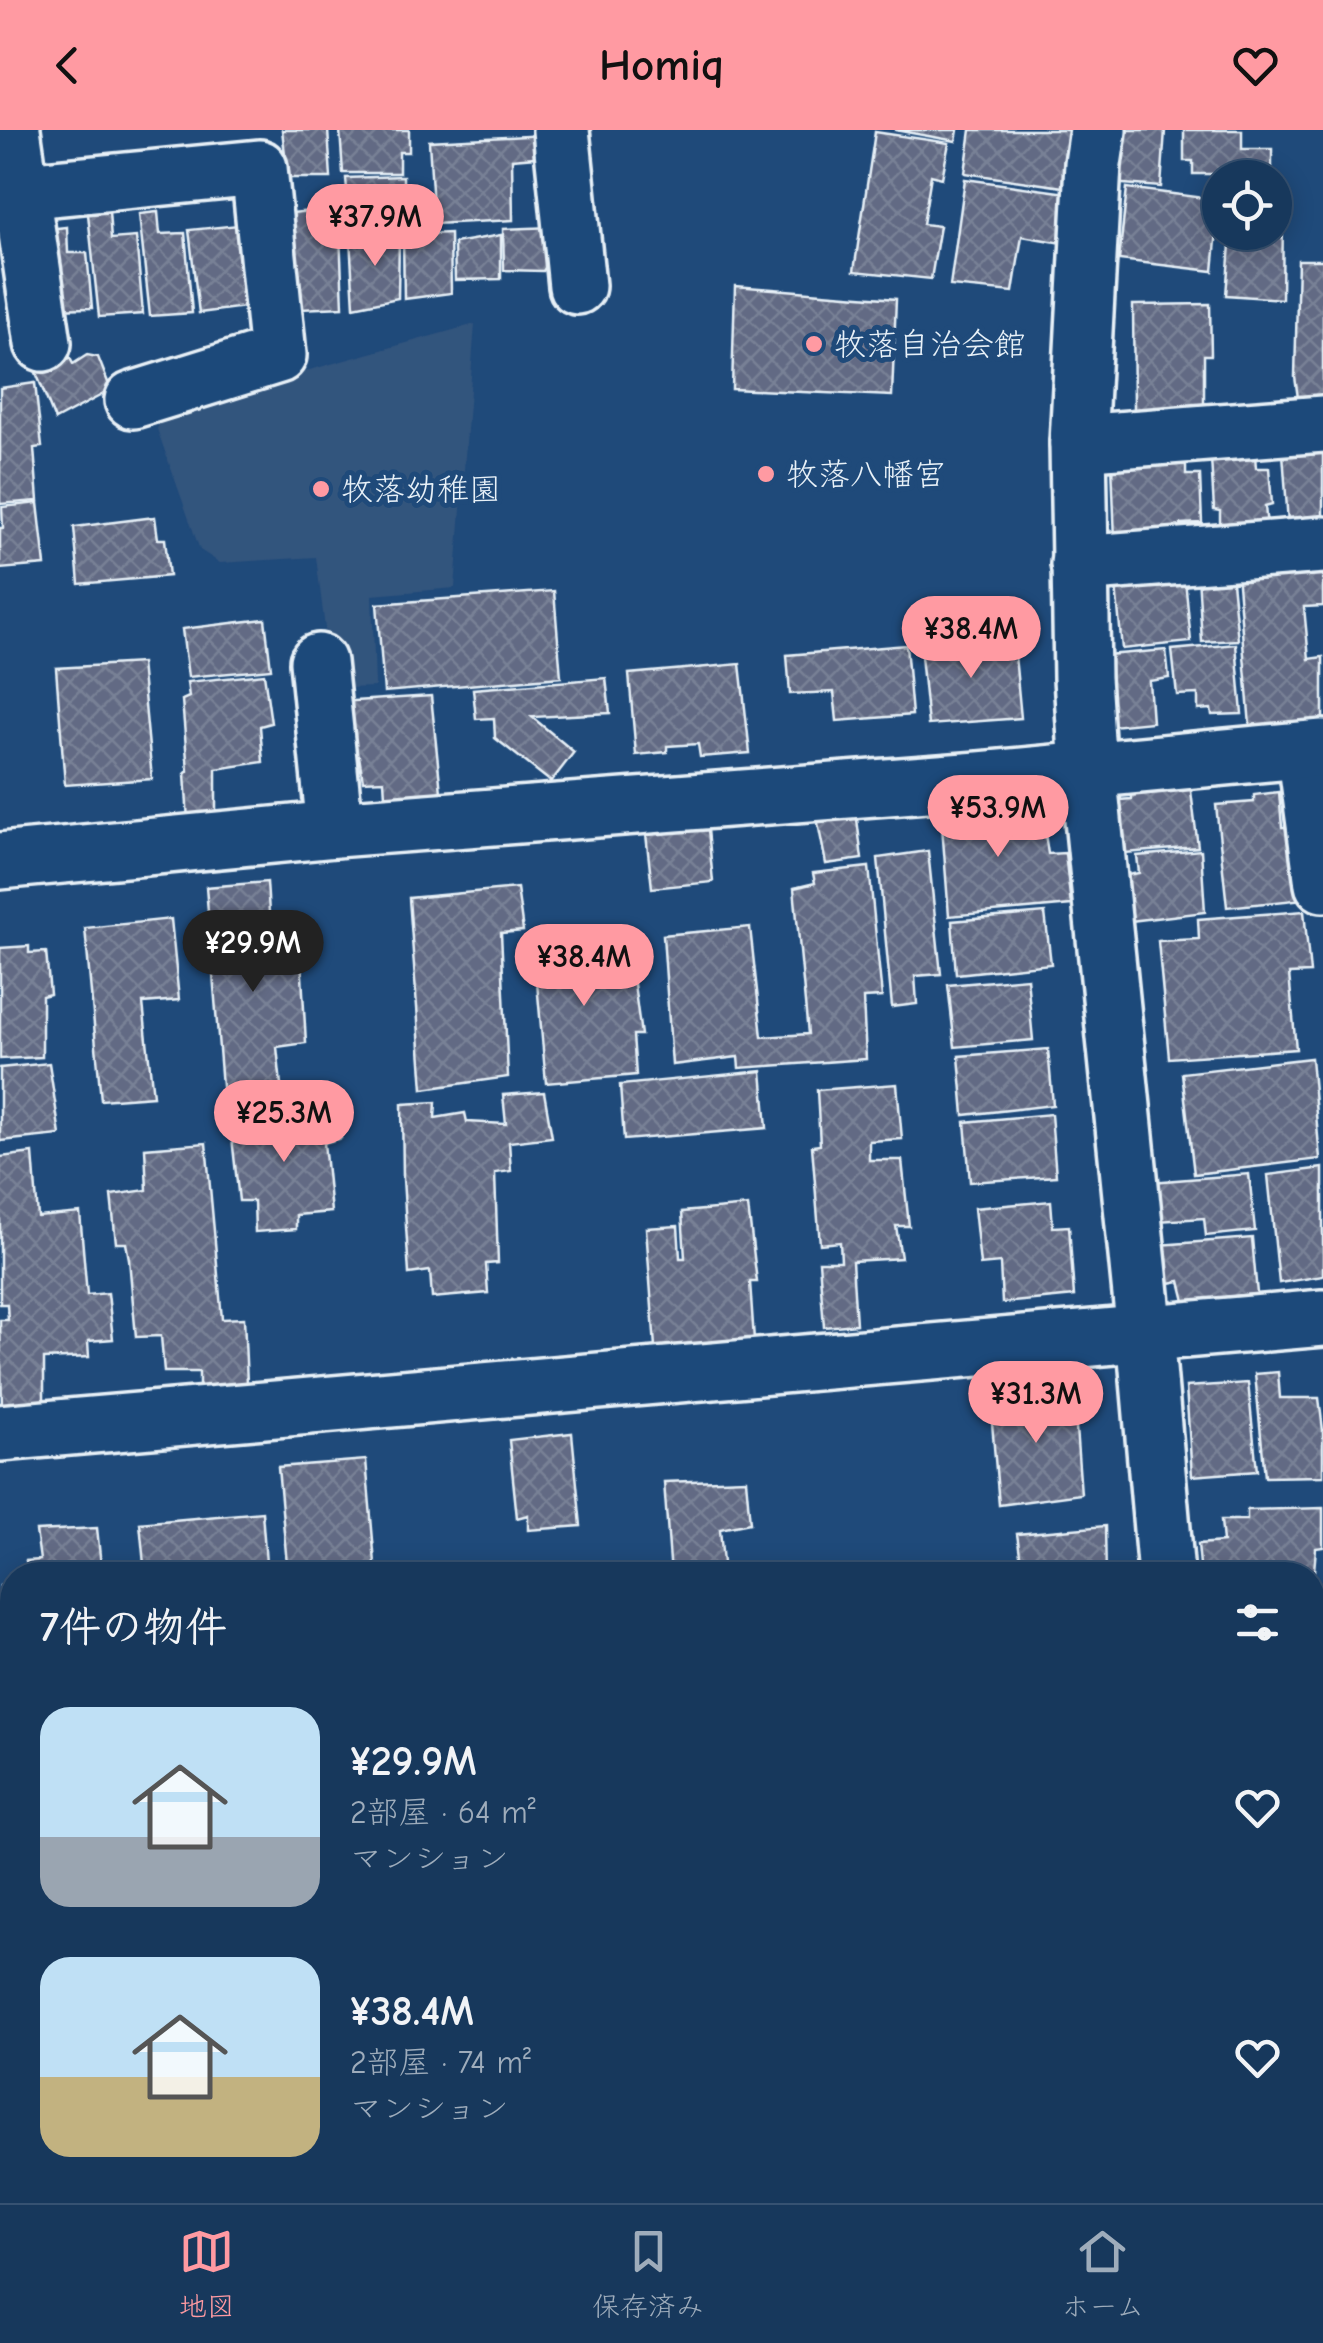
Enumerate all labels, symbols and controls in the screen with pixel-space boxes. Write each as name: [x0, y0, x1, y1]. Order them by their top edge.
icon: back: [40, 38, 95, 93]
icon: heart: [1228, 38, 1283, 93]
text: Homiq: [599, 39, 724, 91]
map controls: [1202, 160, 1292, 250]
button: locate: [1202, 160, 1292, 250]
pin: ¥37.9M: [294, 184, 456, 269]
text: ¥37.9M: [328, 198, 422, 235]
place label: 牧落自治会館: [834, 326, 1026, 363]
marker: 牧落自治会館: [803, 333, 825, 355]
place label: 牧落八幡宮: [786, 456, 946, 493]
marker: 牧落八幡宮: [755, 463, 777, 485]
place label: 牧落幼稚園: [341, 471, 501, 508]
marker: 牧落幼稚園: [310, 478, 332, 500]
pin: ¥38.4M: [890, 596, 1052, 681]
text: ¥38.4M: [924, 610, 1018, 647]
pin: ¥53.9M: [917, 775, 1079, 860]
text: ¥53.9M: [950, 789, 1046, 826]
pin: ¥29.9M: [172, 910, 334, 995]
text: ¥29.9M: [205, 924, 301, 961]
pin: ¥38.4M: [503, 924, 665, 1009]
text: ¥38.4M: [537, 938, 631, 975]
pin: ¥25.3M: [203, 1080, 365, 1165]
text: ¥25.3M: [236, 1094, 332, 1131]
pin: ¥31.3M: [955, 1361, 1117, 1446]
text: ¥31.3M: [990, 1375, 1082, 1412]
icon: filters: [1230, 1595, 1285, 1650]
text: 7件の物件: [40, 1603, 227, 1652]
text: ¥29.9M: [350, 1737, 477, 1786]
icon: home: [120, 1747, 240, 1867]
icon: heart: [1230, 1780, 1285, 1835]
text: 2部屋 · 64 m²: [350, 1794, 536, 1831]
text: マンション: [350, 1840, 509, 1877]
text: ¥38.4M: [350, 1987, 474, 2036]
icon: home: [120, 1997, 240, 2117]
icon: heart: [1230, 2030, 1285, 2085]
text: 2部屋 · 74 m²: [350, 2044, 531, 2081]
text: マンション: [350, 2090, 509, 2127]
tab: 地図: [179, 2224, 235, 2324]
tab: 保存済み: [592, 2224, 704, 2324]
tab: ホーム: [1061, 2224, 1144, 2324]

